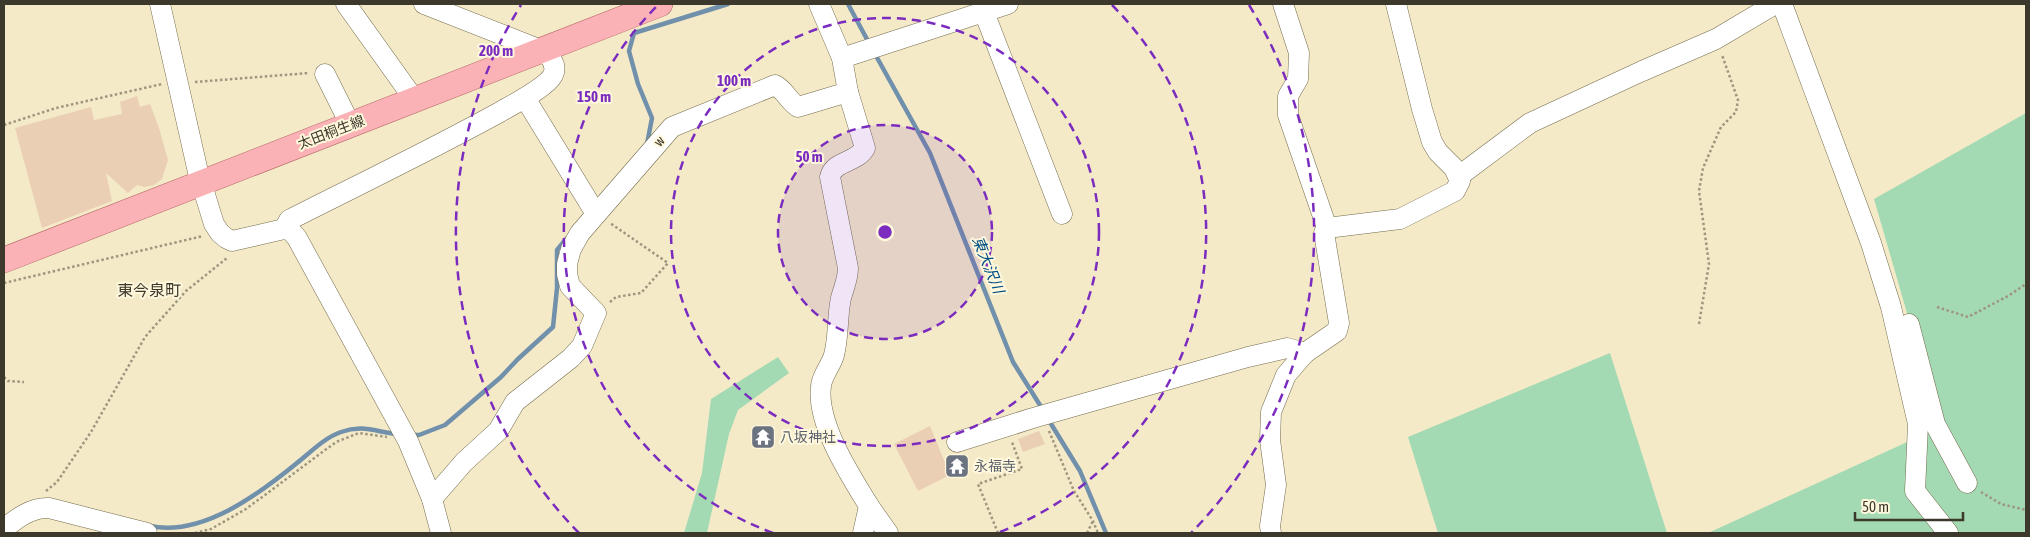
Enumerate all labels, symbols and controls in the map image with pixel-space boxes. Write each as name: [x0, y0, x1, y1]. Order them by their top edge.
text: 200 m: [479, 42, 513, 59]
text: 100 m: [717, 72, 751, 89]
text: 150 m: [577, 88, 611, 105]
street label: 太田桐生線: [295, 112, 367, 152]
street label: w: [650, 132, 668, 149]
text: 50 m: [796, 148, 823, 165]
centre of rings: [876, 223, 894, 241]
water label: 東大沢川: [969, 234, 1008, 298]
district label: 東今泉町: [117, 281, 181, 299]
temple icon: 八坂神社: [750, 424, 776, 450]
place label: 八坂神社: [780, 429, 836, 445]
temple icon: 永福寺: [944, 453, 970, 479]
place label: 永福寺: [974, 458, 1016, 474]
scale bar: [1855, 490, 1962, 522]
text: 50 m: [1862, 498, 1889, 515]

